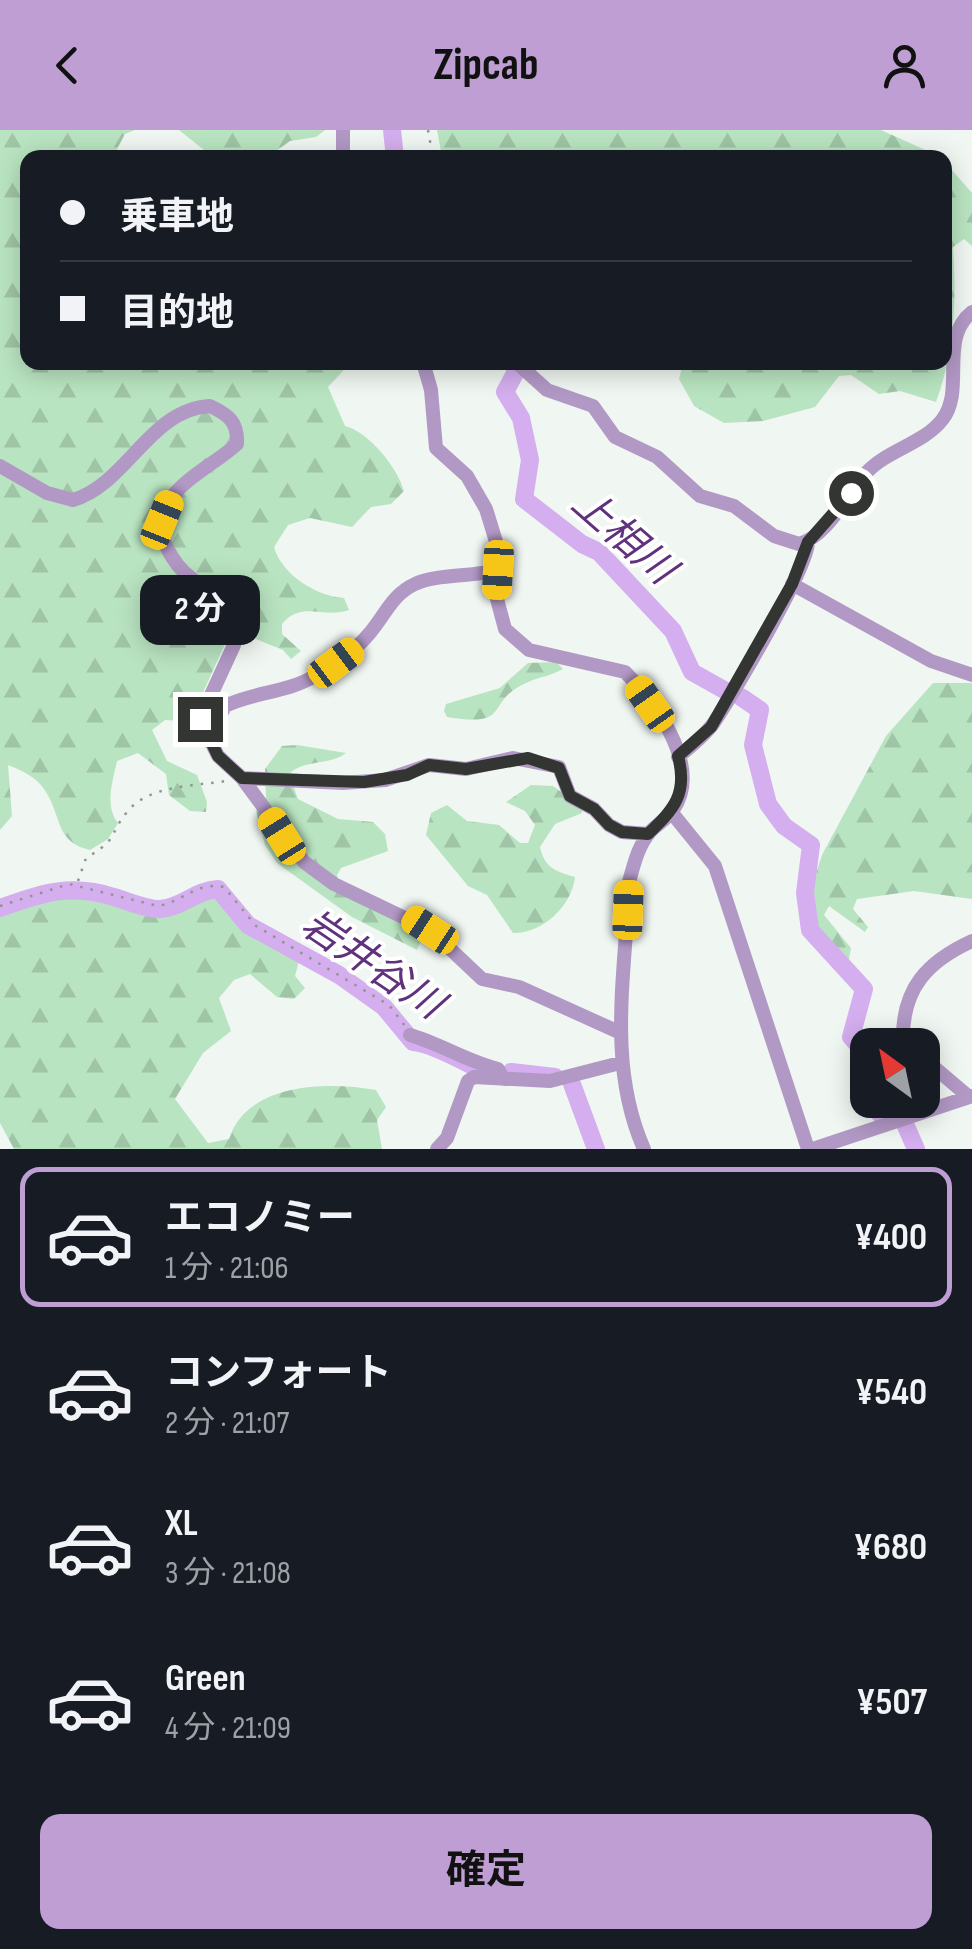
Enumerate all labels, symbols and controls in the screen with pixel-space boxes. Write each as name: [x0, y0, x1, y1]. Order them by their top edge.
icon: back: [40, 38, 95, 93]
text: Zipcab: [433, 38, 539, 93]
icon: person: [877, 38, 932, 93]
text: 乗車地: [120, 195, 234, 240]
text: 目的地: [120, 291, 234, 336]
route start: [829, 471, 874, 516]
water label: 上相川: [562, 480, 687, 597]
car: [137, 487, 187, 553]
car: [481, 539, 515, 601]
callout: 2 分: [140, 574, 260, 644]
text: 2 分: [174, 590, 226, 629]
car: [303, 633, 369, 693]
car: [621, 671, 679, 737]
route end: [178, 697, 223, 742]
car: [253, 803, 311, 869]
car: [612, 879, 644, 941]
water label: 岩井谷川: [292, 900, 455, 1032]
car: [397, 901, 463, 959]
north arrow: [850, 1028, 940, 1118]
map controls: [850, 1028, 940, 1118]
icon: car: [45, 1192, 135, 1282]
text: エコノミー: [165, 1196, 355, 1241]
text: ¥400: [854, 1215, 927, 1260]
text: 1 分 · 21:06: [165, 1249, 289, 1288]
icon: car: [45, 1347, 135, 1437]
text: コンフォート: [165, 1351, 392, 1396]
text: ¥540: [855, 1370, 927, 1415]
text: 2 分 · 21:07: [165, 1404, 289, 1443]
text: XL: [165, 1501, 198, 1546]
icon: car: [45, 1502, 135, 1592]
text: ¥680: [854, 1525, 927, 1570]
text: 3 分 · 21:08: [165, 1554, 291, 1593]
text: Green: [165, 1656, 246, 1701]
icon: car: [45, 1657, 135, 1747]
text: ¥507: [856, 1680, 927, 1725]
text: 4 分 · 21:09: [165, 1709, 291, 1748]
button: 確定: [40, 1814, 932, 1929]

